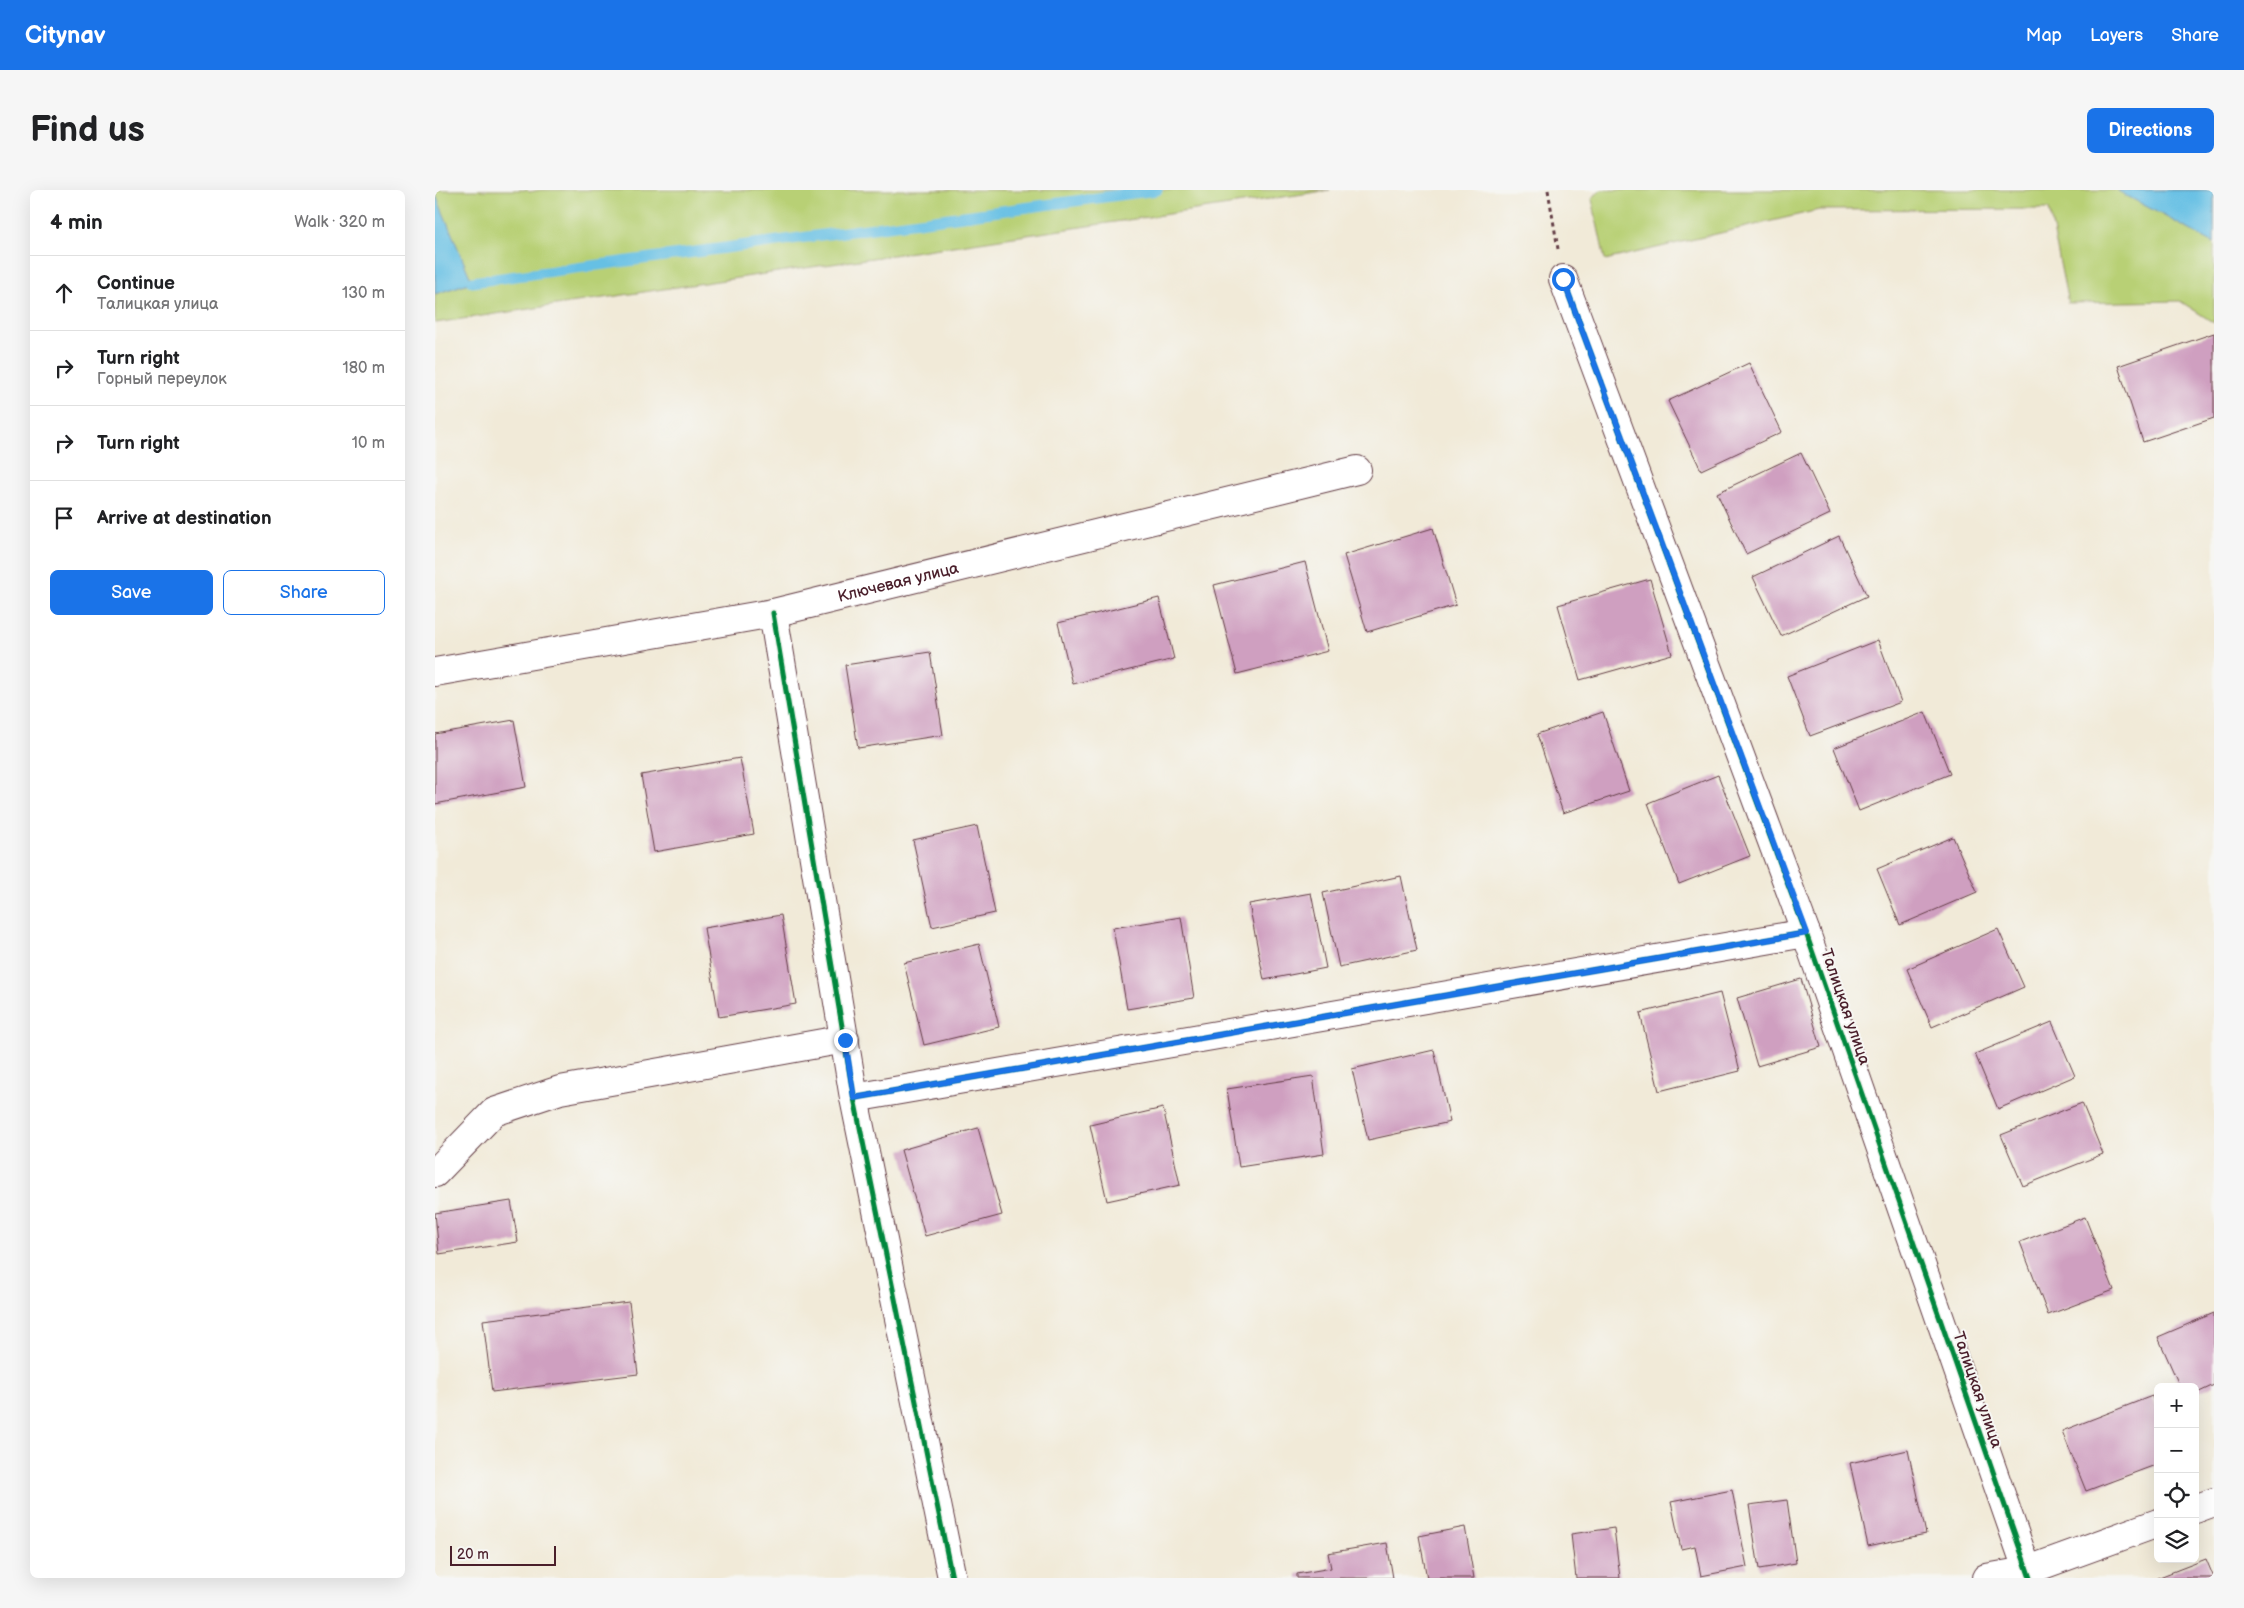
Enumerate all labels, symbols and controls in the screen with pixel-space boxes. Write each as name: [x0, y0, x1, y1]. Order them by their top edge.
text: Citynav: [25, 21, 106, 50]
text: Map: [2026, 25, 2062, 46]
text: Layers: [2090, 25, 2143, 46]
text: Share: [2171, 25, 2219, 46]
button: Directions: [2087, 108, 2214, 153]
text: Find us: [30, 109, 145, 152]
text: 4 min: [50, 210, 103, 235]
text: Walk · 320 m: [294, 213, 385, 232]
route start: [1552, 268, 1575, 291]
text: Continue: [97, 272, 175, 295]
icon: ahead: [50, 279, 78, 307]
text: 130 m: [342, 284, 385, 303]
text: Талицкая улица: [97, 295, 218, 314]
text: Turn right: [97, 347, 180, 370]
icon: right: [50, 354, 78, 382]
text: 180 m: [343, 359, 385, 378]
text: Горный переулок: [97, 370, 227, 389]
icon: right: [50, 429, 78, 457]
text: Turn right: [97, 432, 180, 455]
text: 10 m: [352, 434, 385, 453]
icon: arrive: [50, 504, 78, 532]
text: Arrive at destination: [97, 507, 272, 530]
street label: Ключевая улица: [836, 558, 961, 606]
button: Save: [50, 570, 213, 615]
button: Share: [223, 570, 385, 615]
street label: Талицкая улица: [1816, 947, 1874, 1068]
route end: [834, 1029, 857, 1052]
street label: Талицкая улица: [1948, 1330, 2006, 1451]
map controls: [2154, 1383, 2199, 1563]
button: +: [2154, 1383, 2199, 1428]
button: −: [2154, 1428, 2199, 1473]
button: locate: [2154, 1473, 2199, 1518]
button: layers: [2154, 1518, 2199, 1563]
scale bar: [450, 1543, 556, 1566]
text: 20 m: [457, 1546, 489, 1563]

